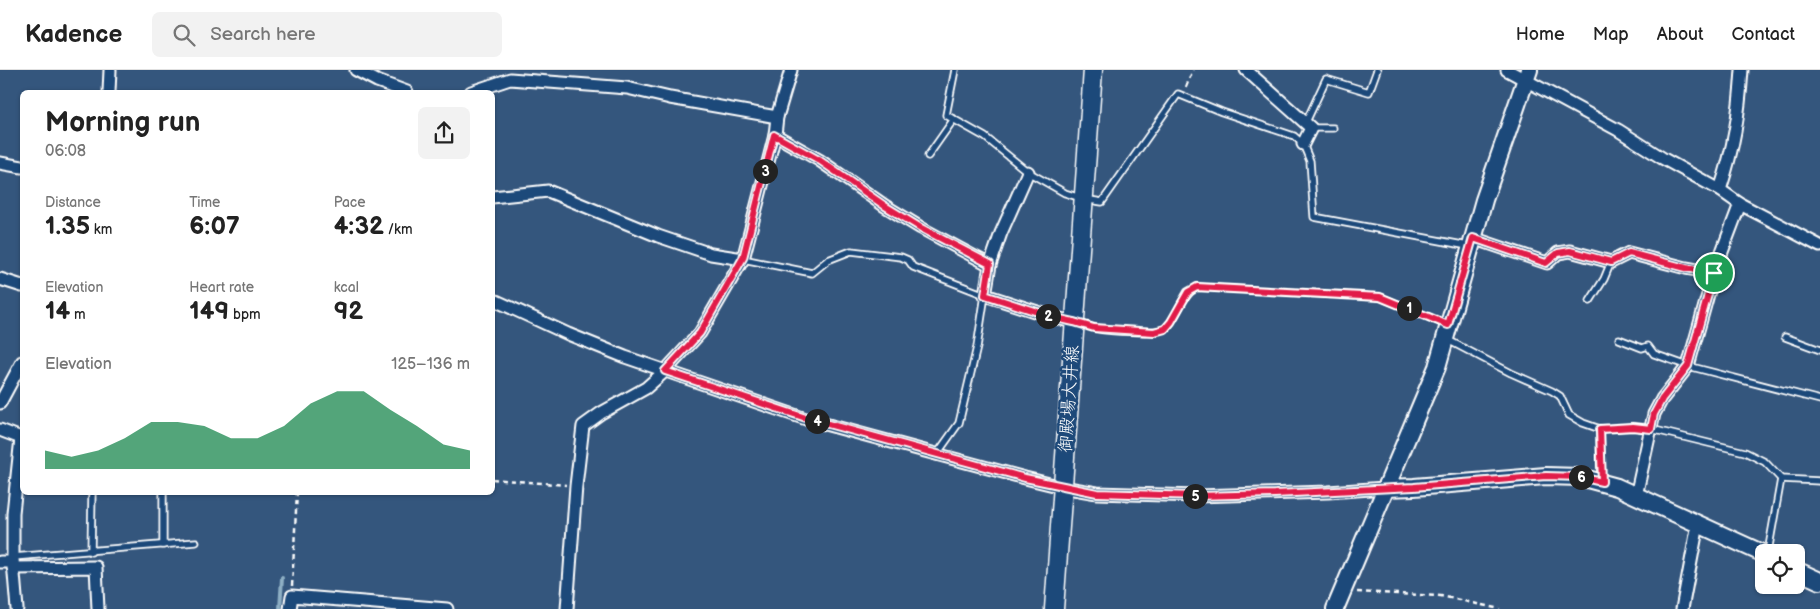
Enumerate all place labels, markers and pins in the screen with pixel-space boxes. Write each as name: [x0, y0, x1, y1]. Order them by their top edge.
pin: 3: [752, 158, 778, 184]
pin: [1693, 252, 1735, 294]
pin: 1: [1396, 296, 1422, 320]
pin: 2: [1036, 304, 1060, 328]
pin: 4: [804, 408, 830, 434]
pin: 6: [1568, 464, 1594, 490]
pin: 5: [1182, 484, 1208, 508]

